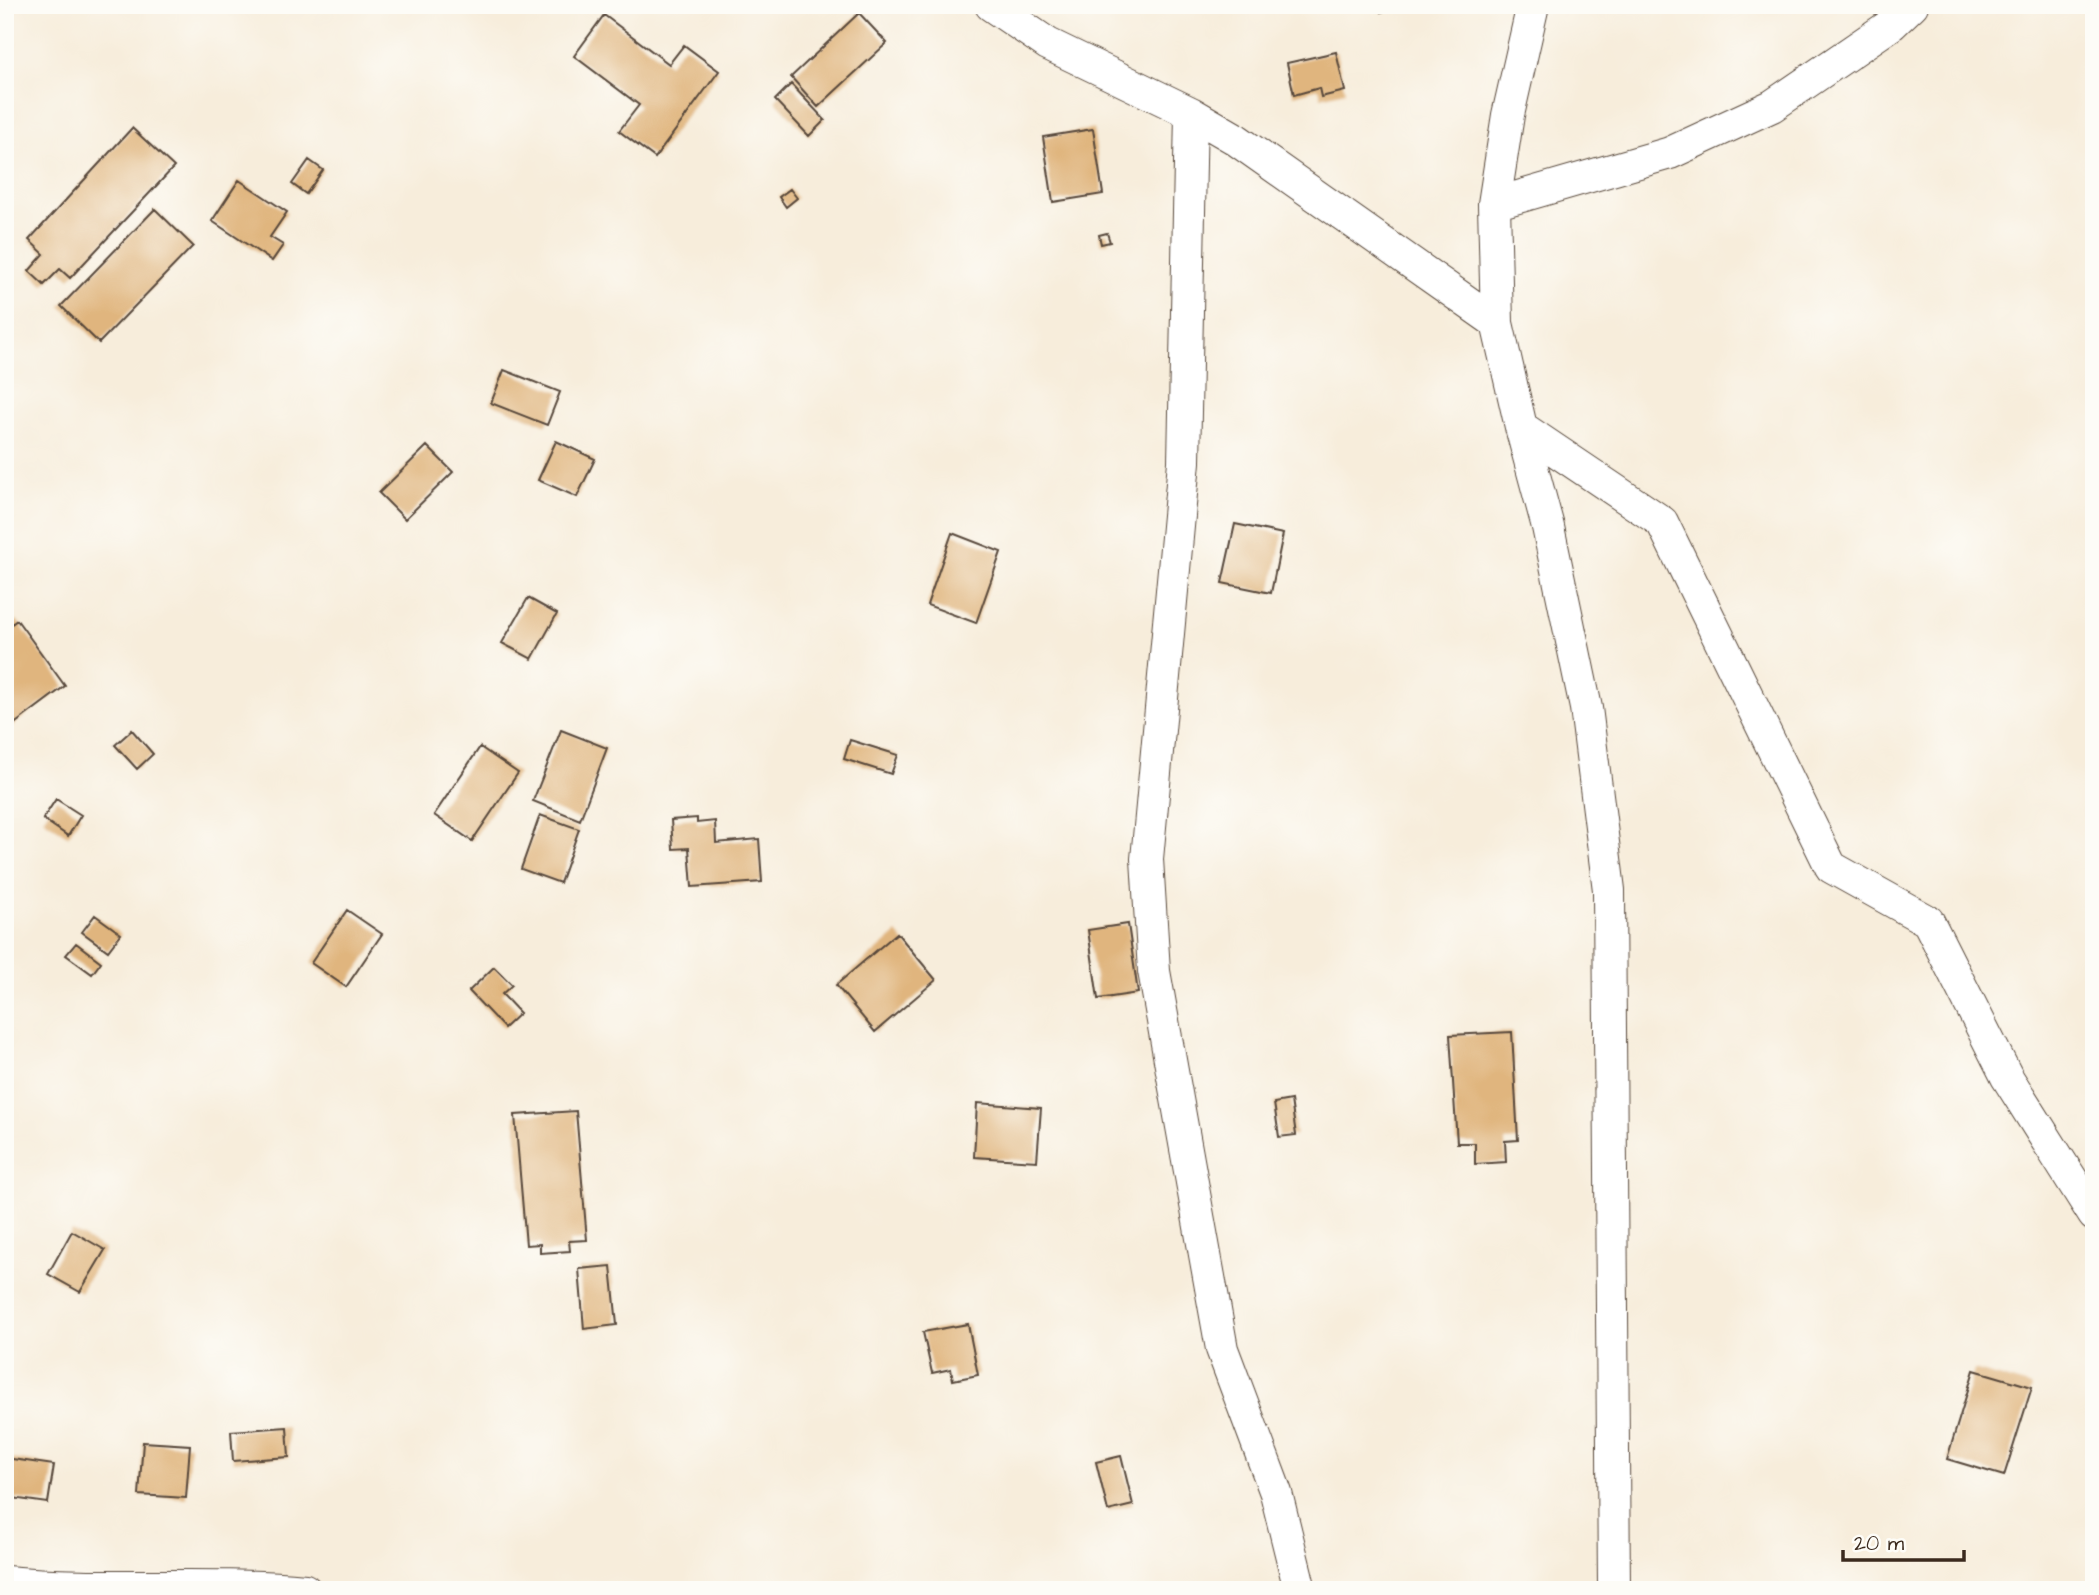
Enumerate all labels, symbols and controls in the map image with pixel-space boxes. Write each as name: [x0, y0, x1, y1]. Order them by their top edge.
scale bar: [1843, 1518, 1964, 1562]
text: 20 m: [1854, 1529, 1905, 1558]

